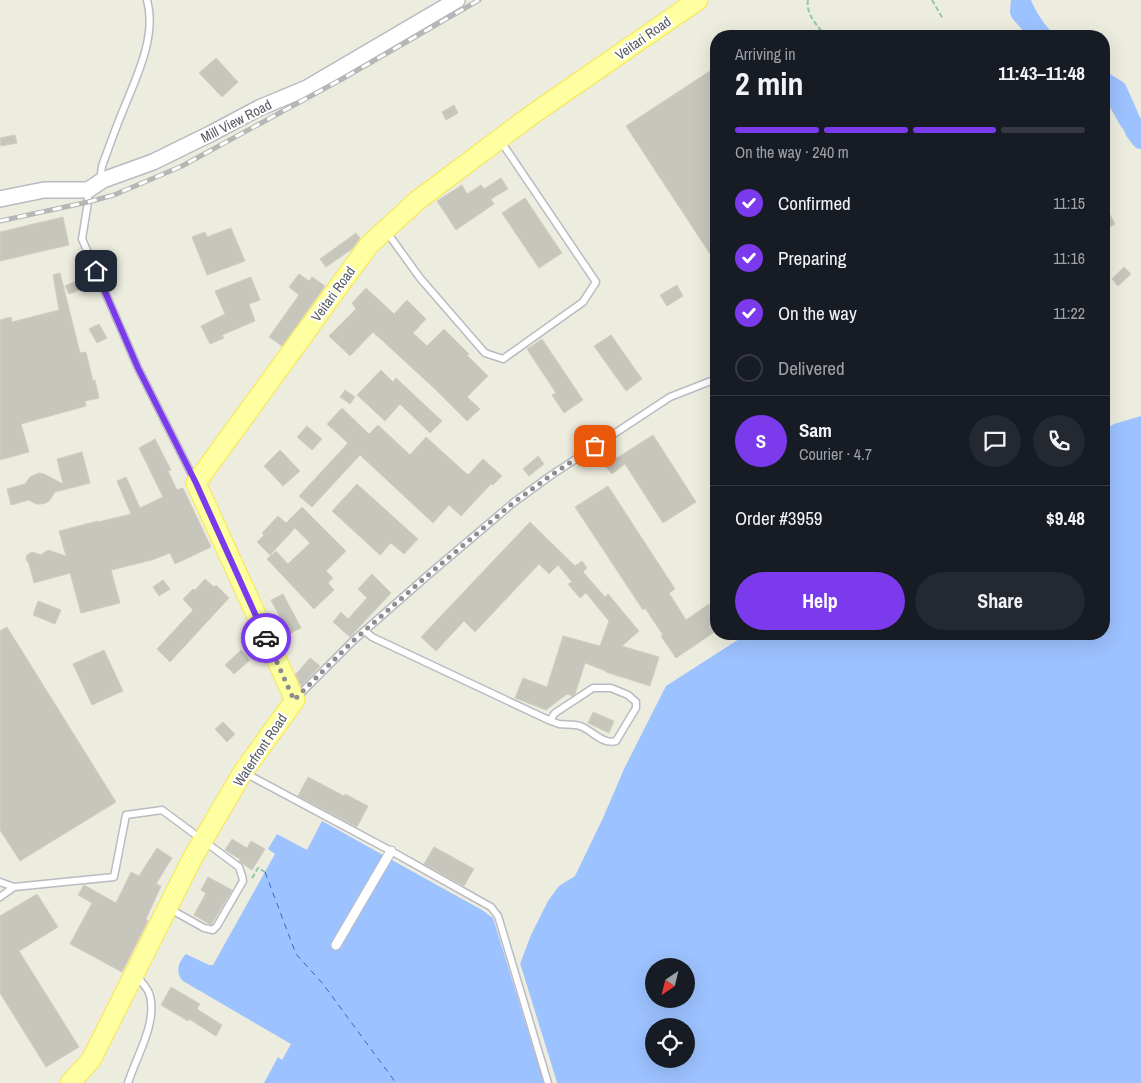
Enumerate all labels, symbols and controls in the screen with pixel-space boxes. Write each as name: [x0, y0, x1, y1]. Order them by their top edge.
street label: Veitari Road: [612, 12, 674, 64]
text: Arriving in: [735, 43, 796, 65]
text: 11:43–11:48: [998, 60, 1085, 86]
text: 2 min: [735, 62, 804, 105]
street label: Mill View Road: [198, 96, 274, 146]
text: On the way · 240 m: [735, 141, 849, 163]
icon: check: [735, 189, 763, 217]
text: Confirmed: [778, 190, 851, 216]
text: 11:15: [1053, 192, 1085, 214]
icon: check: [735, 244, 763, 272]
text: Preparing: [778, 245, 846, 271]
text: 11:16: [1053, 247, 1085, 269]
pin: [75, 250, 117, 292]
icon: home: [82, 257, 110, 285]
street label: Veitari Road: [307, 263, 359, 325]
icon: check: [735, 299, 763, 327]
text: On the way: [778, 300, 857, 326]
text: 11:22: [1053, 302, 1085, 324]
text: Delivered: [778, 355, 845, 381]
button: chat: [969, 415, 1021, 467]
button: phone: [1033, 415, 1085, 467]
text: Sam: [799, 417, 832, 443]
pin: [574, 425, 616, 467]
text: S: [756, 428, 766, 454]
icon: bag: [581, 432, 609, 460]
text: Courier · 4.7: [799, 443, 872, 465]
text: Order #3959: [735, 505, 822, 531]
text: $9.48: [1046, 505, 1085, 531]
button: Help: [735, 572, 905, 630]
button: Share: [915, 572, 1085, 630]
courier: [241, 613, 291, 663]
icon: car: [252, 624, 280, 652]
street label: Waterfront Road: [229, 710, 291, 790]
north arrow: [645, 958, 695, 1008]
map controls: [645, 958, 695, 1068]
button: locate: [645, 1018, 695, 1068]

